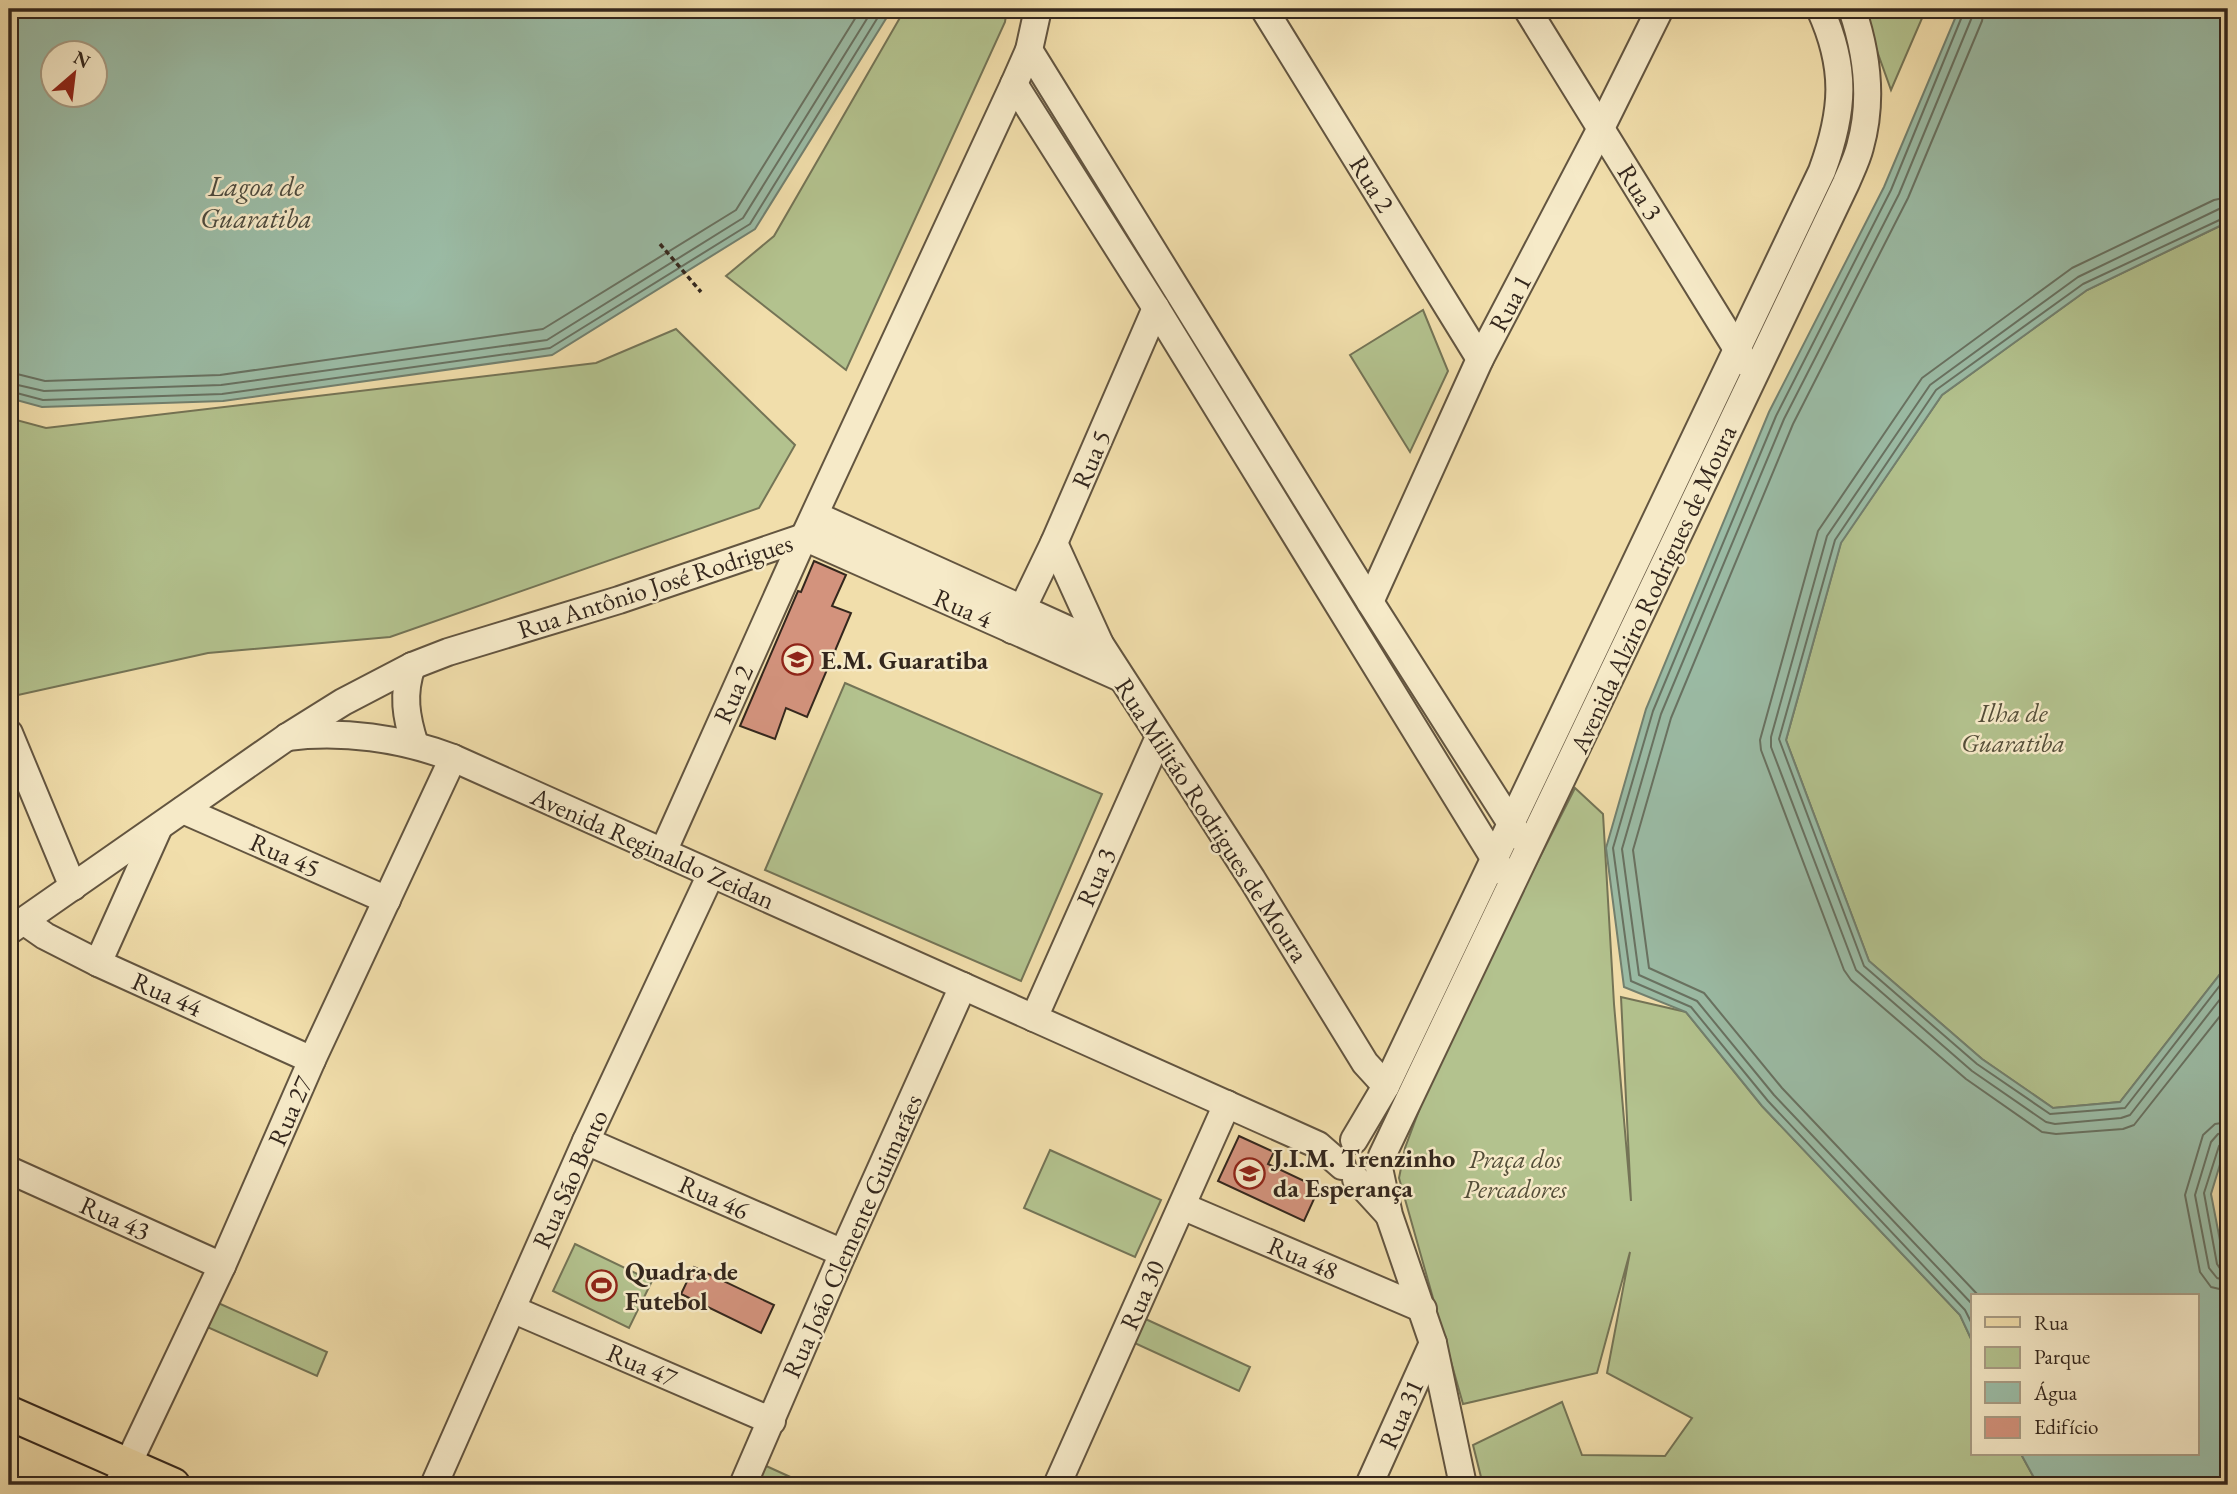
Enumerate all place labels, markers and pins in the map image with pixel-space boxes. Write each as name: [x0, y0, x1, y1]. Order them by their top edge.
school or university icon: E.M. Guaratiba: [781, 643, 815, 677]
place label: E.M. Guaratiba: [821, 643, 989, 677]
place label: J.I.M. Trenzinho da Esperança: [1270, 1141, 1455, 1205]
school or university icon: J.I.M. Trenzinho da Esperança: [1233, 1156, 1267, 1190]
place label: Quadra de Futebol: [625, 1254, 738, 1318]
sports icon: Quadra de Futebol: [585, 1269, 619, 1303]

